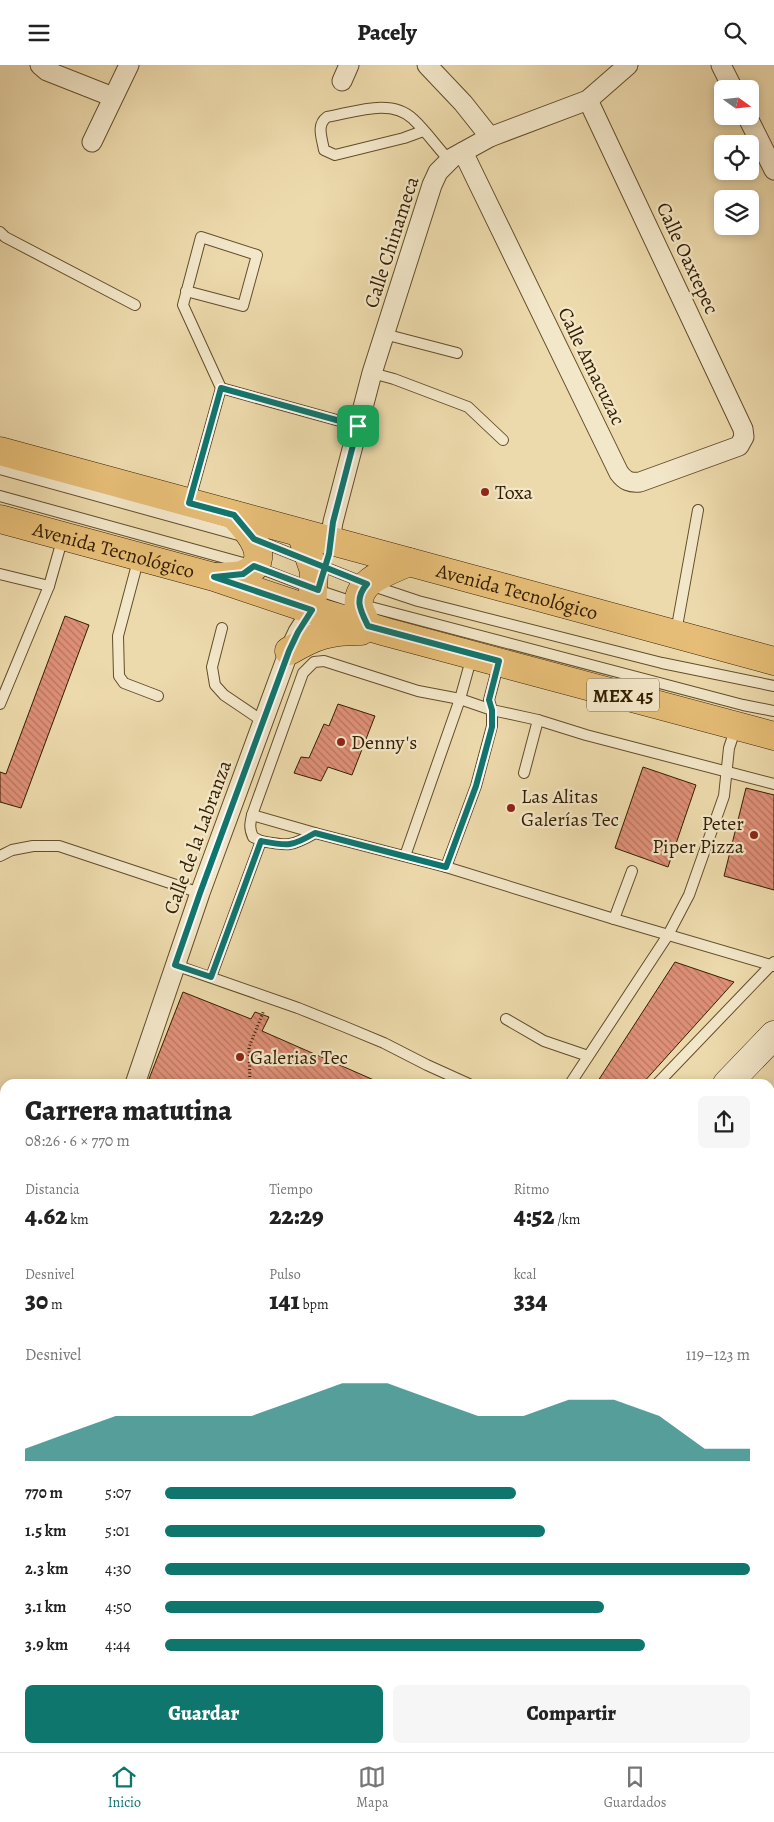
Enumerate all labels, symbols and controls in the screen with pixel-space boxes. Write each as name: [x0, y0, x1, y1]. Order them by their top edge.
text: Pacely: [357, 18, 417, 48]
icon: menu: [25, 19, 53, 47]
icon: search: [721, 19, 749, 47]
north arrow: [714, 80, 759, 125]
map controls: [714, 80, 759, 235]
button: locate: [714, 135, 759, 180]
street label: Calle Chinameca: [357, 172, 426, 311]
button: layers: [714, 190, 759, 235]
street label: Calle Oaxtepec: [650, 198, 725, 319]
street label: Calle Amacuzac: [551, 303, 632, 430]
pin: [337, 405, 379, 447]
icon: arrive: [344, 412, 372, 440]
place label: Toxa: [495, 479, 533, 506]
marker: Toxa: [479, 486, 491, 498]
street label: Avenida Tecnológico: [29, 515, 198, 585]
street label: Avenida Tecnológico: [432, 557, 601, 627]
road number: MEX 45: [587, 679, 659, 711]
place label: Denny's: [351, 729, 417, 756]
marker: Denny's: [335, 736, 347, 748]
street label: Calle de la Labranza: [157, 756, 238, 918]
place label: Las Alitas Galerías Tec: [521, 783, 619, 833]
marker: Las Alitas Galerías Tec: [505, 802, 517, 814]
place label: Peter Piper Pizza: [652, 810, 745, 860]
marker: Peter Piper Pizza: [748, 829, 760, 841]
place label: Galerias Tec: [250, 1044, 348, 1071]
marker: Galerias Tec: [234, 1051, 246, 1063]
text: Carrera matutina: [25, 1092, 232, 1130]
button: share: [698, 1096, 750, 1148]
text: 08:26 · 6 × 770 m: [25, 1130, 130, 1152]
text: Distancia: [25, 1180, 80, 1199]
text: Tiempo: [269, 1180, 313, 1199]
text: Ritmo: [514, 1180, 549, 1199]
text: 4.62: [25, 1199, 67, 1233]
text: 22:29: [269, 1199, 324, 1233]
text: 4:52: [514, 1199, 554, 1233]
text: km: [67, 1210, 89, 1229]
text: /km: [554, 1210, 580, 1229]
text: Desnivel: [25, 1265, 74, 1284]
text: Pulso: [269, 1265, 301, 1284]
text: kcal: [514, 1265, 536, 1284]
text: 30: [25, 1284, 48, 1318]
text: 141: [269, 1284, 300, 1318]
text: 334: [514, 1284, 548, 1318]
text: m: [48, 1295, 63, 1314]
text: bpm: [300, 1295, 329, 1314]
text: Desnivel: [25, 1344, 81, 1366]
text: 119–123 m: [686, 1344, 750, 1366]
text: 770 m: [25, 1482, 63, 1504]
text: 5:07: [105, 1482, 131, 1504]
text: 1.5 km: [25, 1520, 66, 1542]
text: 5:01: [105, 1520, 130, 1542]
text: 2.3 km: [25, 1558, 68, 1580]
text: 4:30: [105, 1558, 131, 1580]
text: 3.1 km: [25, 1596, 66, 1618]
text: 4:50: [105, 1596, 131, 1618]
text: 3.9 km: [25, 1634, 68, 1656]
text: 4:44: [105, 1634, 131, 1656]
button: Guardar: [25, 1685, 383, 1743]
button: Compartir: [393, 1685, 750, 1743]
tab: Inicio: [108, 1763, 141, 1812]
tab: Mapa: [356, 1763, 389, 1812]
tab: Guardados: [604, 1763, 666, 1812]

